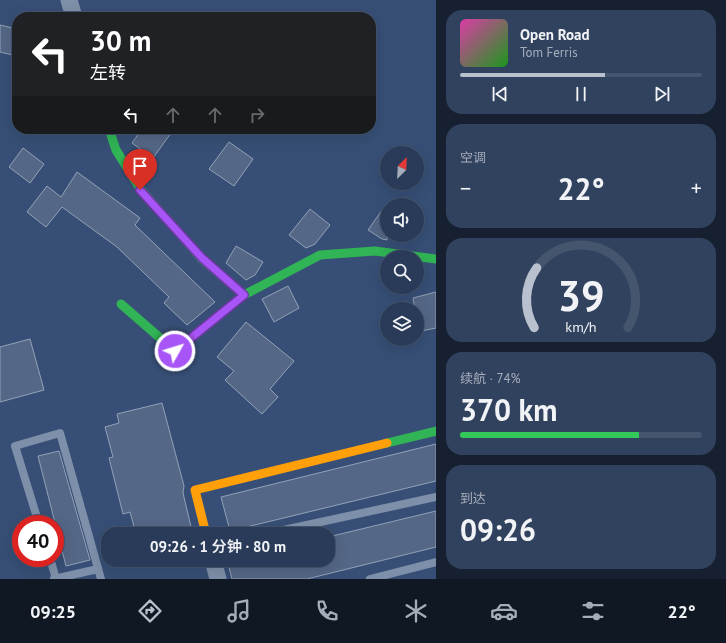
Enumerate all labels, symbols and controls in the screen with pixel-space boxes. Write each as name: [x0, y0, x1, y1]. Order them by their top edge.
text: 30 m: [90, 22, 151, 59]
text: Open Road: [520, 25, 590, 44]
icon: left: [24, 28, 76, 80]
text: Tom Ferris: [520, 44, 578, 61]
text: 左转: [90, 61, 126, 84]
icon: previous: [489, 83, 511, 105]
icon: pause: [570, 83, 592, 105]
icon: next: [651, 83, 673, 105]
icon: left: [120, 104, 142, 126]
icon: ahead: [162, 104, 184, 126]
icon: ahead: [204, 104, 226, 126]
icon: right: [246, 104, 268, 126]
north arrow: [380, 146, 424, 190]
map controls: [380, 146, 424, 346]
pin: [123, 149, 157, 190]
text: 空调: [460, 149, 486, 166]
icon: arrive: [129, 155, 151, 177]
text: 22°: [557, 169, 605, 208]
text: −: [460, 174, 471, 202]
text: +: [691, 174, 702, 202]
button: sound: [380, 198, 424, 242]
button: search: [380, 250, 424, 294]
text: 39: [557, 268, 605, 321]
button: layers: [380, 302, 424, 346]
text: km/h: [565, 316, 597, 335]
position arrow: [154, 330, 196, 372]
text: 续航 · 74%: [460, 370, 521, 387]
text: 370 km: [460, 390, 558, 429]
text: 到达: [460, 490, 486, 507]
text: 09:26: [460, 510, 536, 549]
speed limit sign: 40: [12, 515, 64, 567]
text: 09:26 · 1 分钟 · 80 m: [150, 537, 286, 556]
icon: directions: [136, 597, 164, 625]
icon: music: [225, 597, 253, 625]
icon: phone: [313, 597, 341, 625]
icon: climate: [402, 597, 430, 625]
icon: car: [490, 597, 518, 625]
icon: filters: [579, 597, 607, 625]
text: 09:25: [30, 600, 76, 623]
text: 22°: [667, 600, 696, 623]

